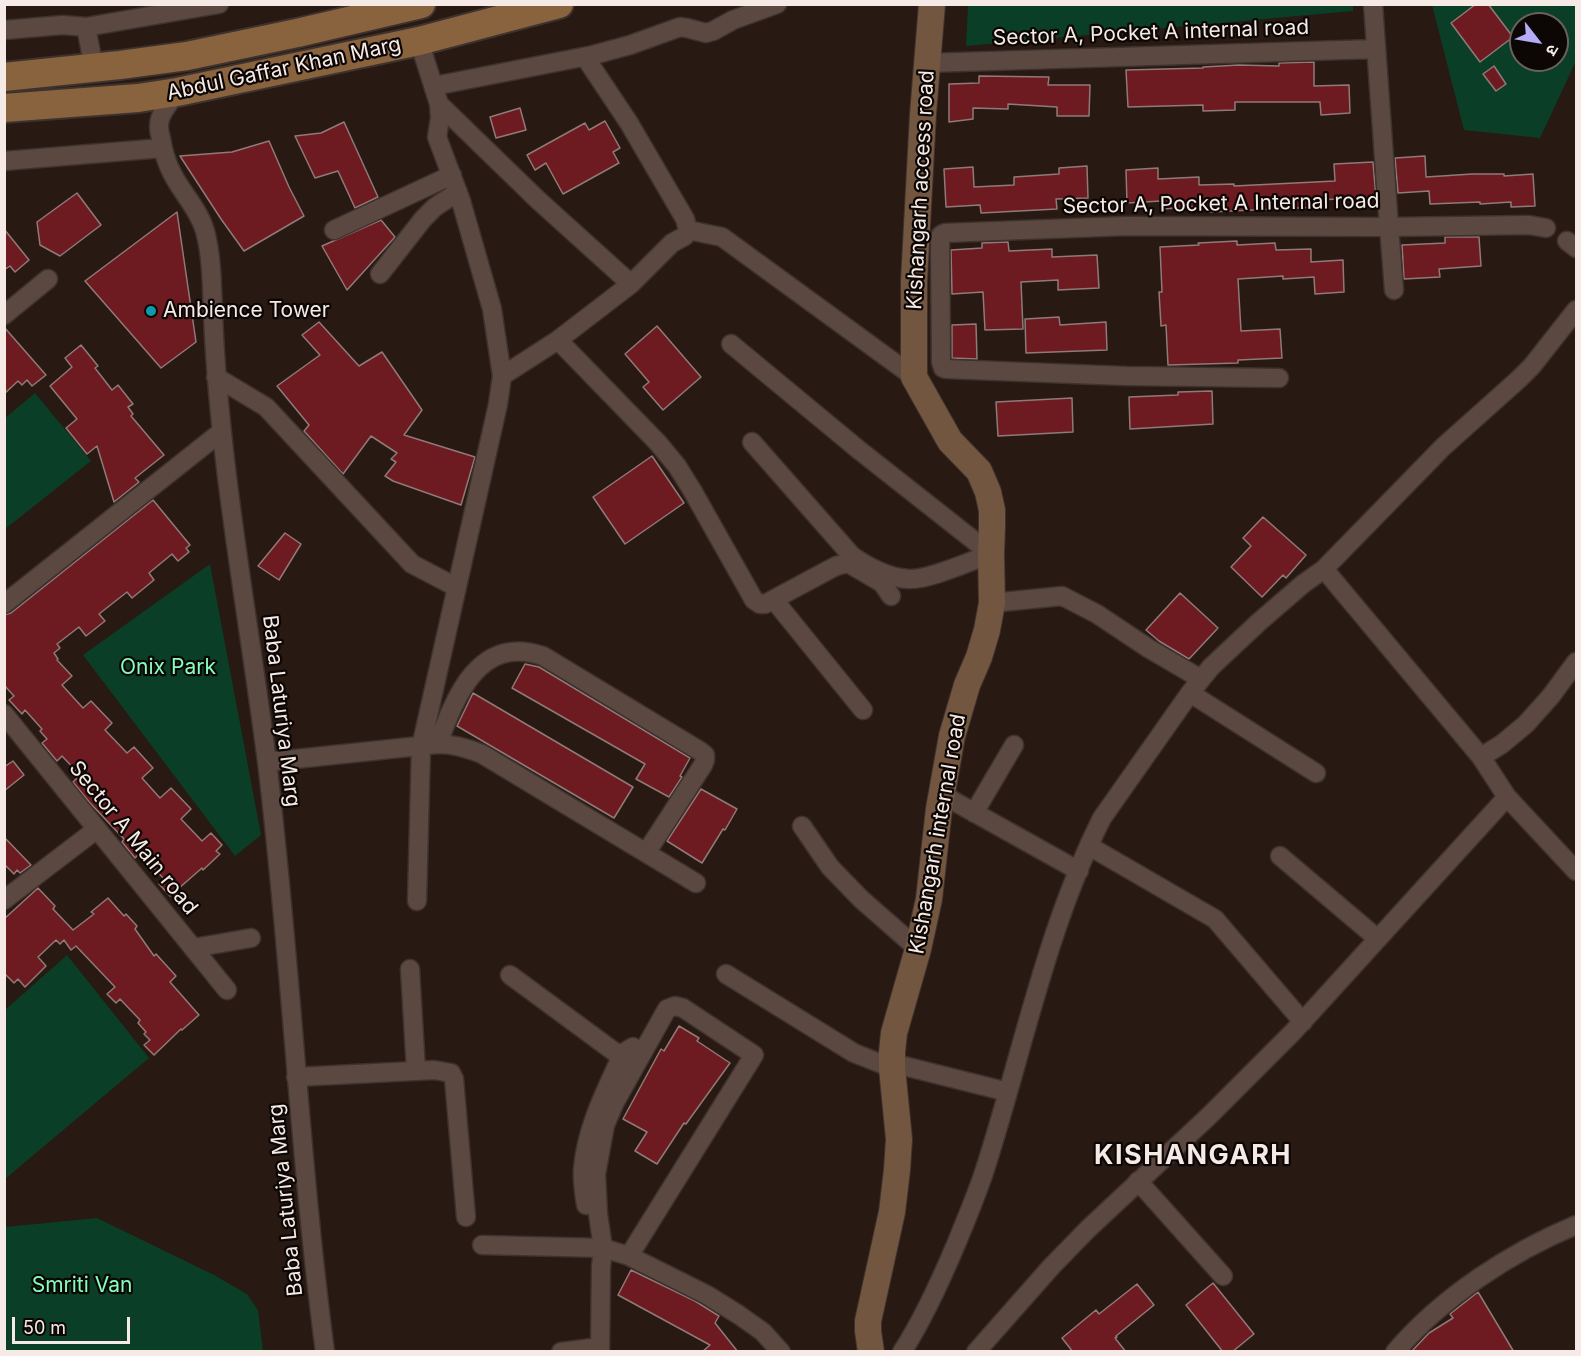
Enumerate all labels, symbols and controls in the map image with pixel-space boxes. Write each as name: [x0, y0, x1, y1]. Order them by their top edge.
north arrow: [1509, 12, 1569, 72]
street label: Sector A, Pocket A internal road: [992, 15, 1310, 51]
street label: Abdul Gaffar Khan Marg: [165, 32, 403, 106]
text: उ: [1542, 41, 1564, 59]
street label: Kishangarh access road: [902, 70, 940, 310]
street label: Sector A, Pocket A Internal road: [1062, 189, 1380, 219]
place label: Ambience Tower: [163, 298, 330, 324]
marker: Ambience Tower: [144, 304, 158, 318]
street label: Baba Laturiya Marg: [257, 614, 305, 808]
park label: Onix Park: [120, 655, 216, 681]
street label: Kishangarh internal road: [904, 712, 972, 956]
street label: Sector A Main road: [63, 756, 203, 920]
street label: Baba Laturiya Marg: [263, 1103, 309, 1297]
district label: KISHANGARH: [1094, 1140, 1292, 1172]
park label: Smriti Van: [32, 1273, 132, 1299]
scale bar: [15, 1305, 134, 1343]
text: 50 m: [23, 1317, 66, 1338]

